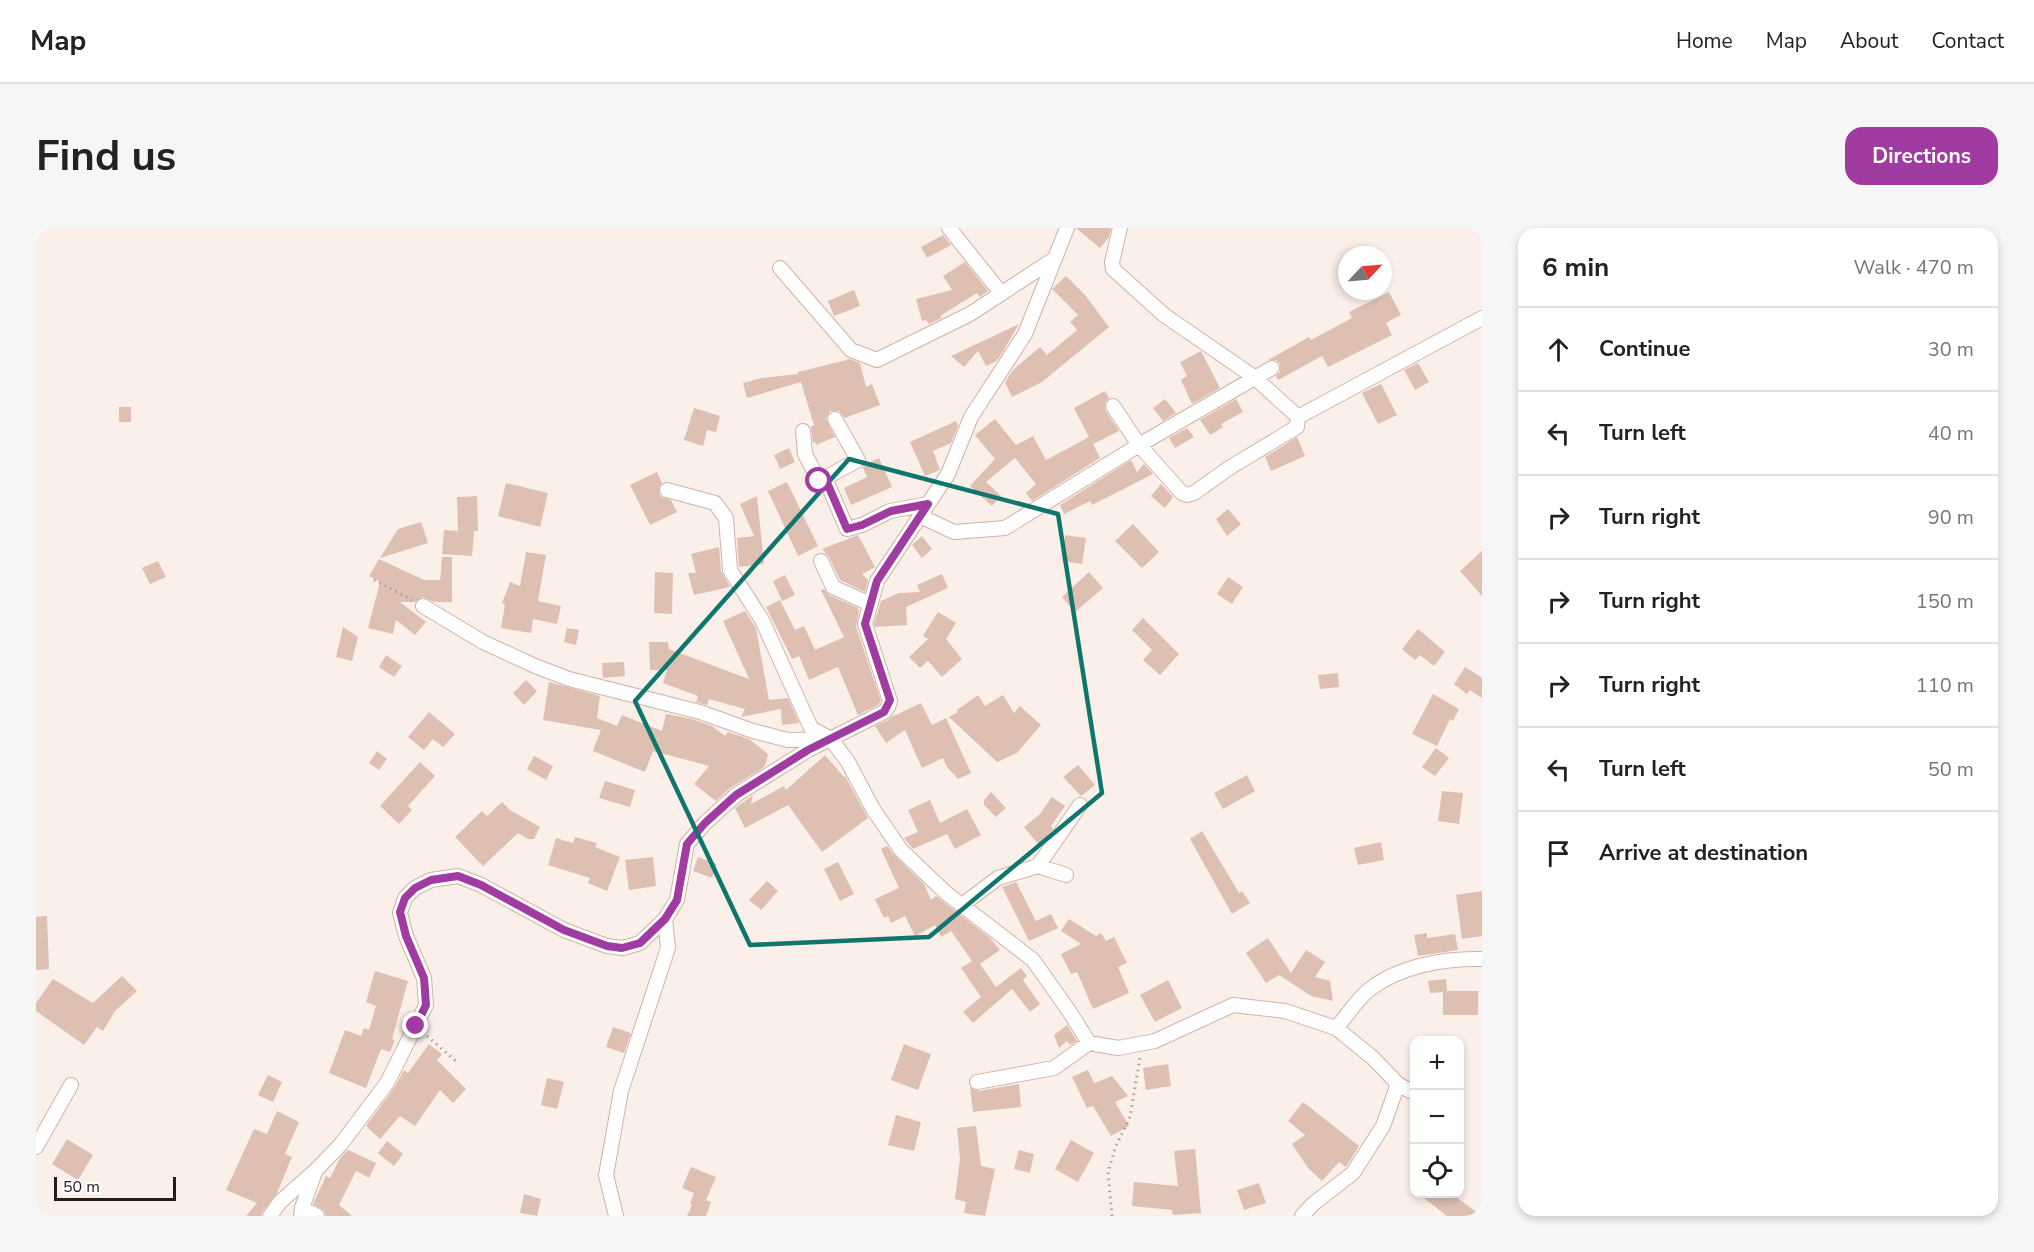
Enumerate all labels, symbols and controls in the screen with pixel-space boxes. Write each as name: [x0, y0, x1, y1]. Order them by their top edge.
text: Map: [30, 22, 86, 60]
text: Home: [1676, 27, 1733, 55]
text: Map: [1766, 27, 1807, 55]
text: About: [1840, 27, 1898, 55]
text: Contact: [1931, 27, 2004, 55]
button: Directions: [1845, 127, 1998, 185]
text: Find us: [36, 128, 176, 185]
north arrow: [1338, 246, 1392, 300]
text: 6 min: [1542, 250, 1609, 285]
text: Walk · 470 m: [1854, 254, 1974, 281]
icon: ahead: [1542, 333, 1575, 366]
text: Continue: [1599, 334, 1690, 364]
text: 30 m: [1928, 336, 1974, 363]
icon: left: [1542, 417, 1575, 450]
text: Turn left: [1599, 418, 1686, 448]
text: 40 m: [1928, 420, 1974, 447]
route start: [805, 467, 831, 493]
icon: right: [1542, 501, 1575, 534]
text: Turn right: [1599, 502, 1700, 532]
text: 90 m: [1928, 504, 1974, 531]
icon: right: [1542, 585, 1575, 618]
text: Turn right: [1599, 586, 1700, 616]
text: 150 m: [1916, 588, 1974, 615]
icon: right: [1542, 669, 1575, 702]
text: Turn right: [1599, 670, 1700, 700]
text: 110 m: [1916, 672, 1974, 699]
icon: left: [1542, 753, 1575, 786]
text: Turn left: [1599, 754, 1686, 784]
text: 50 m: [1928, 756, 1974, 783]
icon: arrive: [1542, 837, 1575, 870]
text: Arrive at destination: [1599, 838, 1808, 868]
route end: [402, 1012, 428, 1038]
map controls: [1410, 1036, 1464, 1198]
button: +: [1410, 1036, 1464, 1090]
button: −: [1410, 1090, 1464, 1144]
button: locate: [1410, 1144, 1464, 1198]
scale bar: [54, 1174, 176, 1202]
text: 50 m: [63, 1176, 100, 1198]

